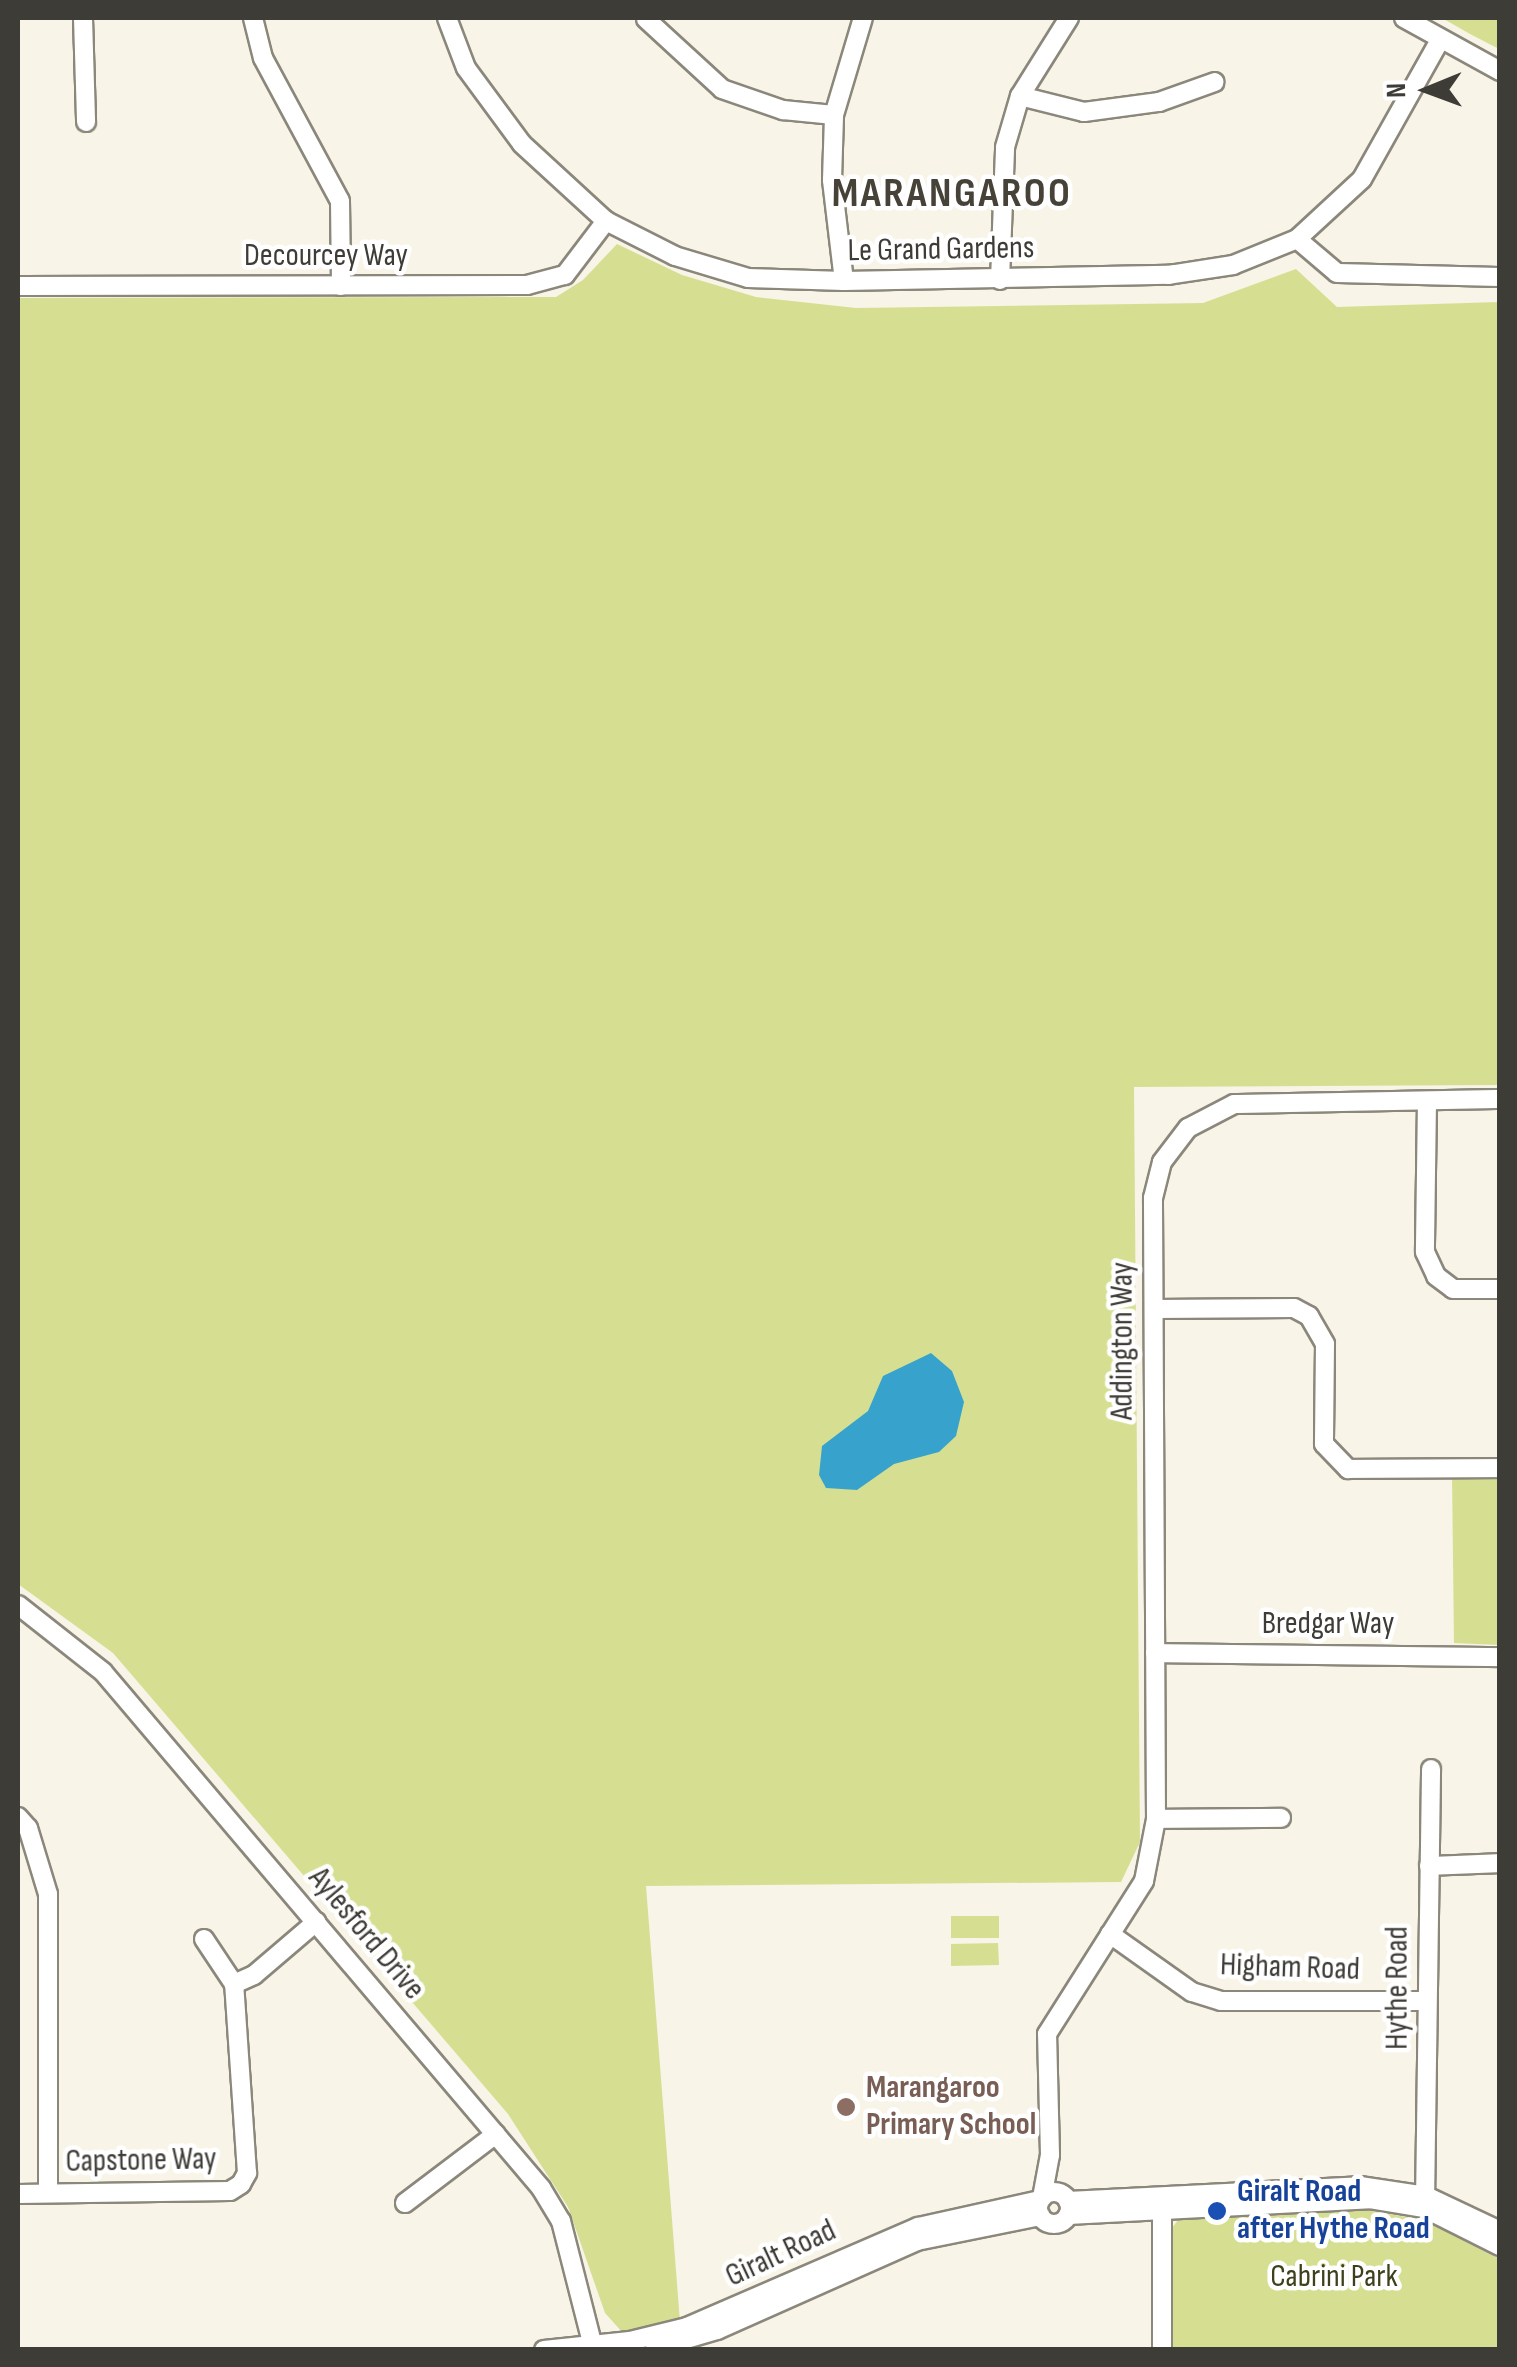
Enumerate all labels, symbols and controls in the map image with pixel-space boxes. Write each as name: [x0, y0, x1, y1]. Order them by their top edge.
north arrow: [1377, 40, 1477, 140]
text: N: [1380, 83, 1413, 98]
district label: MARANGAROO: [832, 169, 1072, 219]
street label: Le Grand Gardens: [847, 229, 1035, 271]
street label: Decourcey Way: [244, 237, 408, 275]
street label: Addington Way: [1104, 1262, 1142, 1420]
street label: Bredgar Way: [1262, 1605, 1394, 1643]
street label: Aylesford Drive: [300, 1860, 432, 2008]
street label: Hythe Road: [1379, 1926, 1417, 2050]
street label: Higham Road: [1219, 1946, 1361, 1990]
place label: Marangaroo Primary School: [866, 2070, 1036, 2145]
marker: Marangaroo Primary School: [835, 2096, 857, 2118]
street label: Capstone Way: [65, 2140, 217, 2182]
place label: Giralt Road after Hythe Road: [1237, 2174, 1430, 2249]
marker: Giralt Road after Hythe Road: [1206, 2200, 1228, 2222]
street label: Giralt Road: [720, 2212, 842, 2296]
park label: Cabrini Park: [1270, 2258, 1398, 2296]

